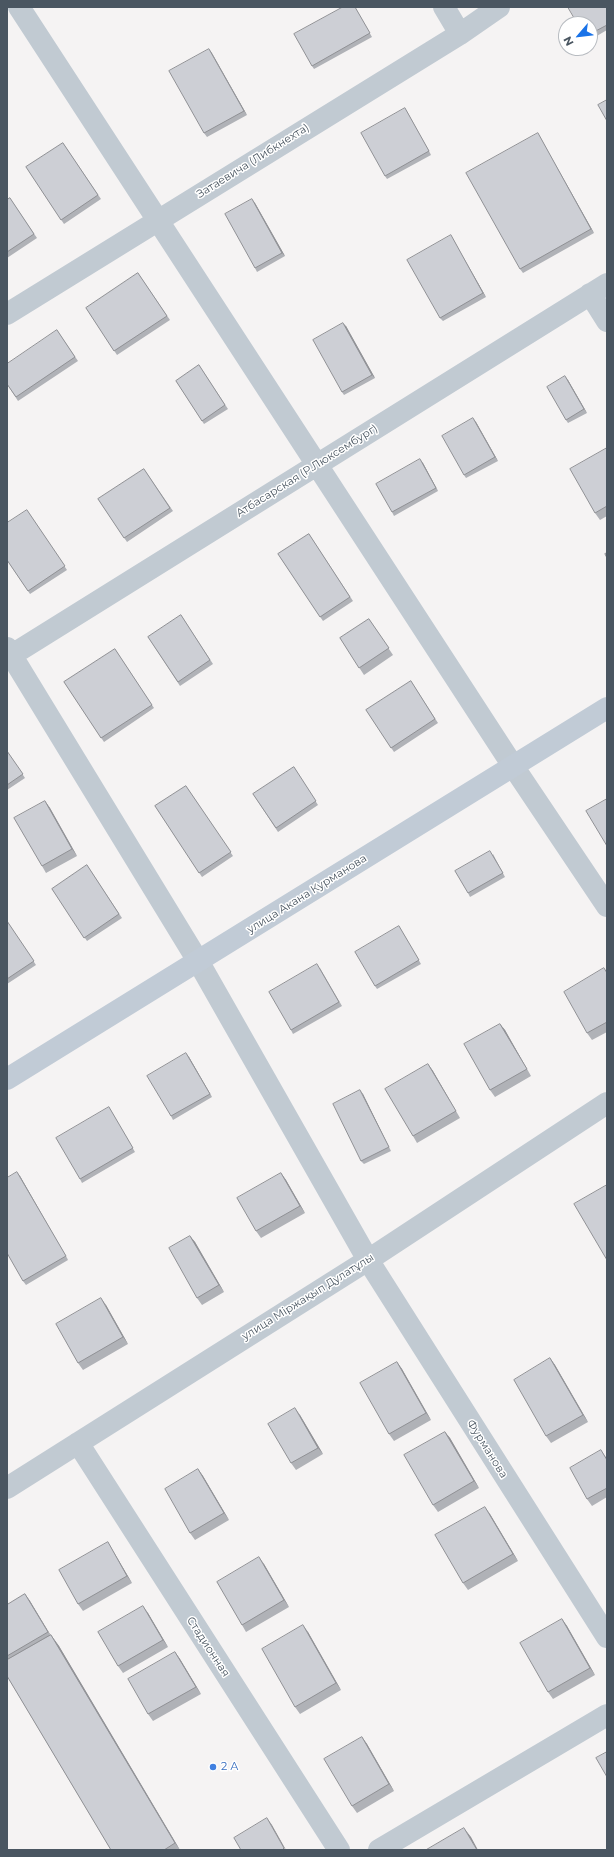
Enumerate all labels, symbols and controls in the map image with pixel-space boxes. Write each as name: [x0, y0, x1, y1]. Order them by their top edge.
north arrow: [558, 16, 598, 56]
text: N: [560, 34, 577, 48]
street label: Затаевича (Либкнехта): [194, 121, 312, 201]
street label: Атбасарская (Р.Люксембург): [234, 422, 380, 520]
street label: улица Акана Курманова: [245, 852, 369, 936]
street label: улица Міржақып Дулатұлы: [240, 1251, 376, 1343]
street label: Фурманова: [464, 1417, 510, 1481]
street label: Стадионная: [184, 1614, 232, 1680]
place label: 2 А: [221, 1760, 238, 1774]
marker: 2 А: [208, 1762, 218, 1772]

